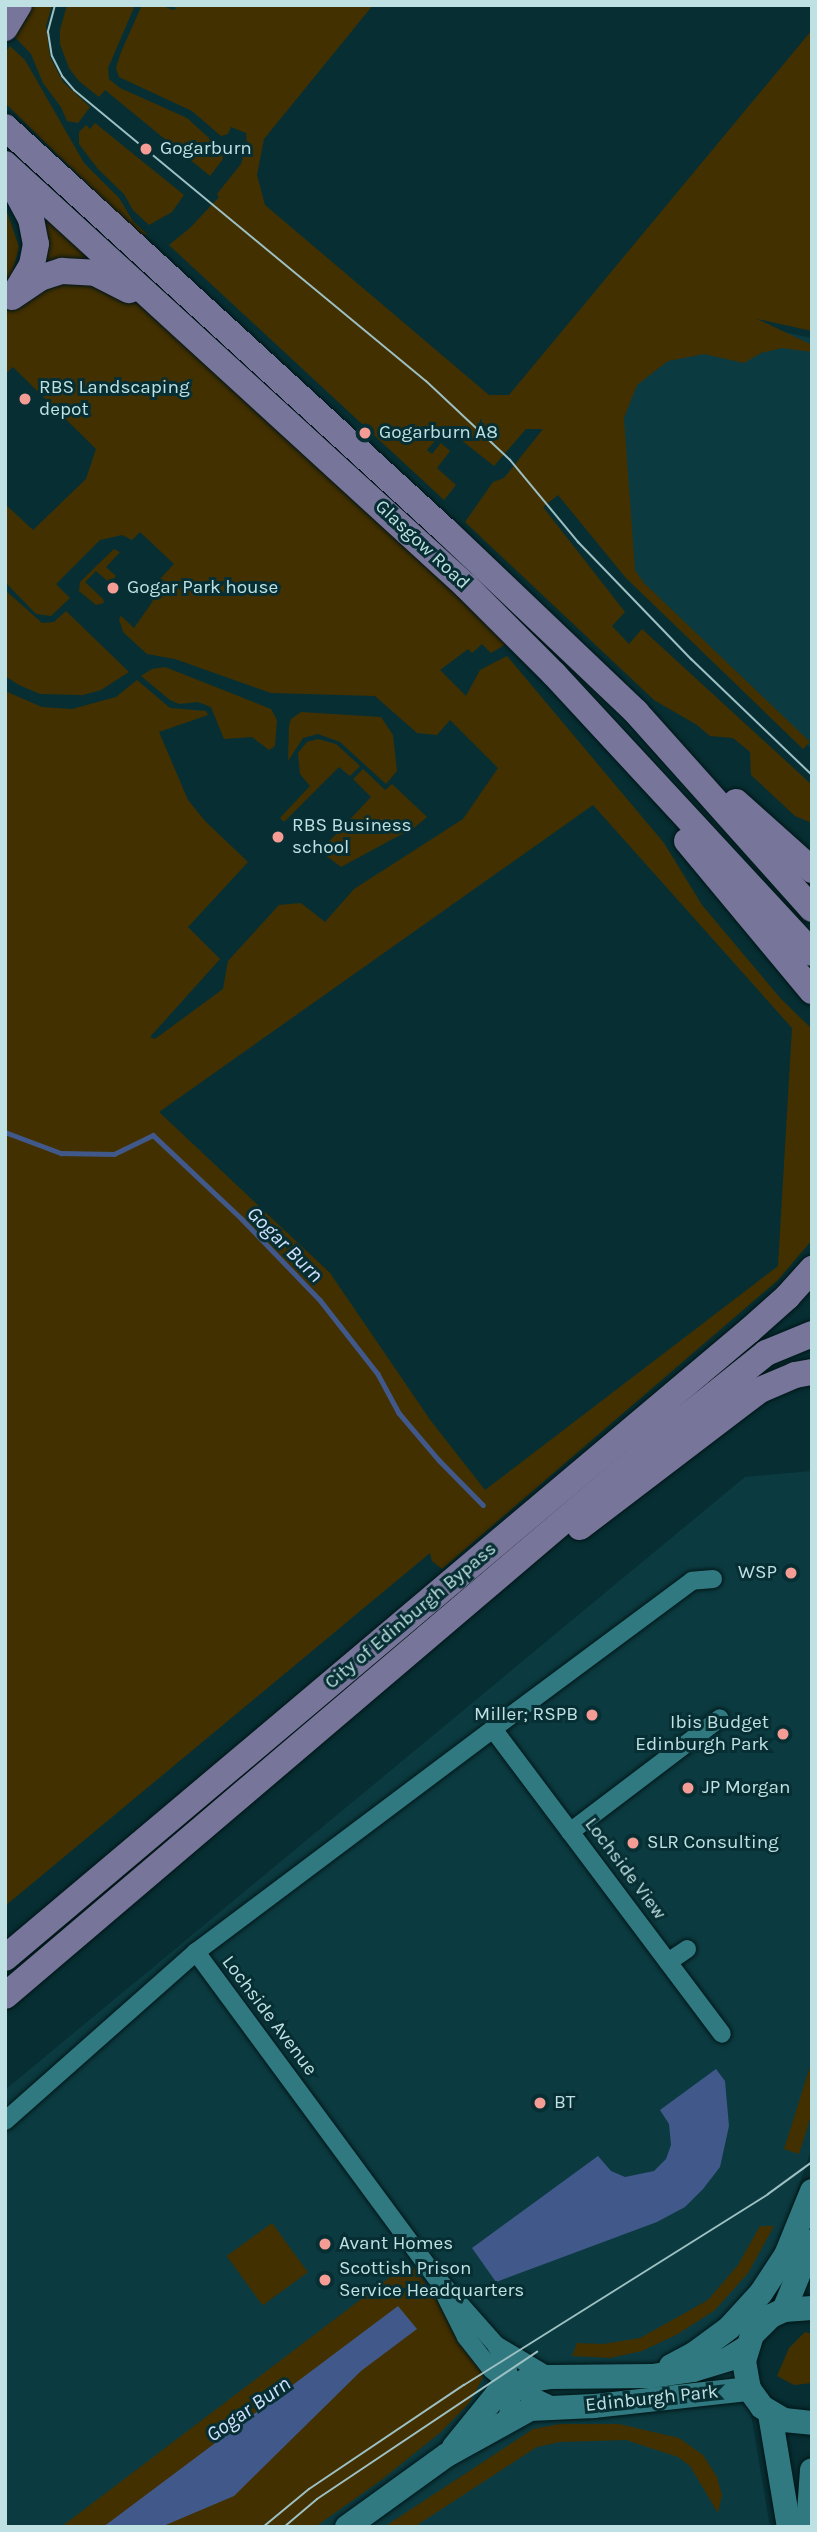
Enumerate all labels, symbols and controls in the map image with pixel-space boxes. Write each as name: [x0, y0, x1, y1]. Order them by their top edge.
place label: Gogarburn: [160, 138, 252, 160]
marker: Gogarburn: [138, 141, 154, 157]
place label: RBS Landscaping depot: [39, 377, 190, 421]
marker: RBS Landscaping depot: [17, 391, 33, 407]
place label: Gogarburn A8: [379, 422, 498, 444]
marker: Gogarburn A8: [357, 425, 373, 441]
street label: Glasgow Road: [370, 495, 474, 595]
place label: Gogar Park house: [127, 577, 278, 599]
marker: Gogar Park house: [105, 580, 121, 596]
place label: RBS Business school: [292, 815, 412, 859]
marker: RBS Business school: [270, 829, 286, 845]
water label: Gogar Burn: [242, 1201, 328, 1287]
street label: City of Edinburgh Bypass: [321, 1538, 501, 1694]
place label: WSP: [738, 1562, 777, 1584]
marker: WSP: [783, 1565, 799, 1581]
place label: Miller; RSPB: [474, 1704, 578, 1726]
marker: Miller; RSPB: [584, 1707, 600, 1723]
place label: Ibis Budget Edinburgh Park: [635, 1712, 769, 1756]
marker: Ibis Budget Edinburgh Park: [775, 1726, 791, 1742]
place label: JP Morgan: [702, 1777, 790, 1799]
marker: JP Morgan: [680, 1780, 696, 1796]
street label: Lochside View: [579, 1814, 671, 1924]
place label: SLR Consulting: [647, 1832, 779, 1854]
marker: SLR Consulting: [625, 1835, 641, 1851]
street label: Lochside Avenue: [216, 1952, 322, 2080]
place label: BT: [554, 2092, 575, 2114]
marker: BT: [532, 2095, 548, 2111]
place label: Avant Homes: [339, 2233, 453, 2255]
marker: Avant Homes: [317, 2236, 333, 2252]
place label: Scottish Prison Service Headquarters: [339, 2258, 524, 2302]
marker: Scottish Prison Service Headquarters: [317, 2272, 333, 2288]
water label: Gogar Burn: [201, 2371, 295, 2447]
street label: Edinburgh Park: [584, 2381, 720, 2417]

